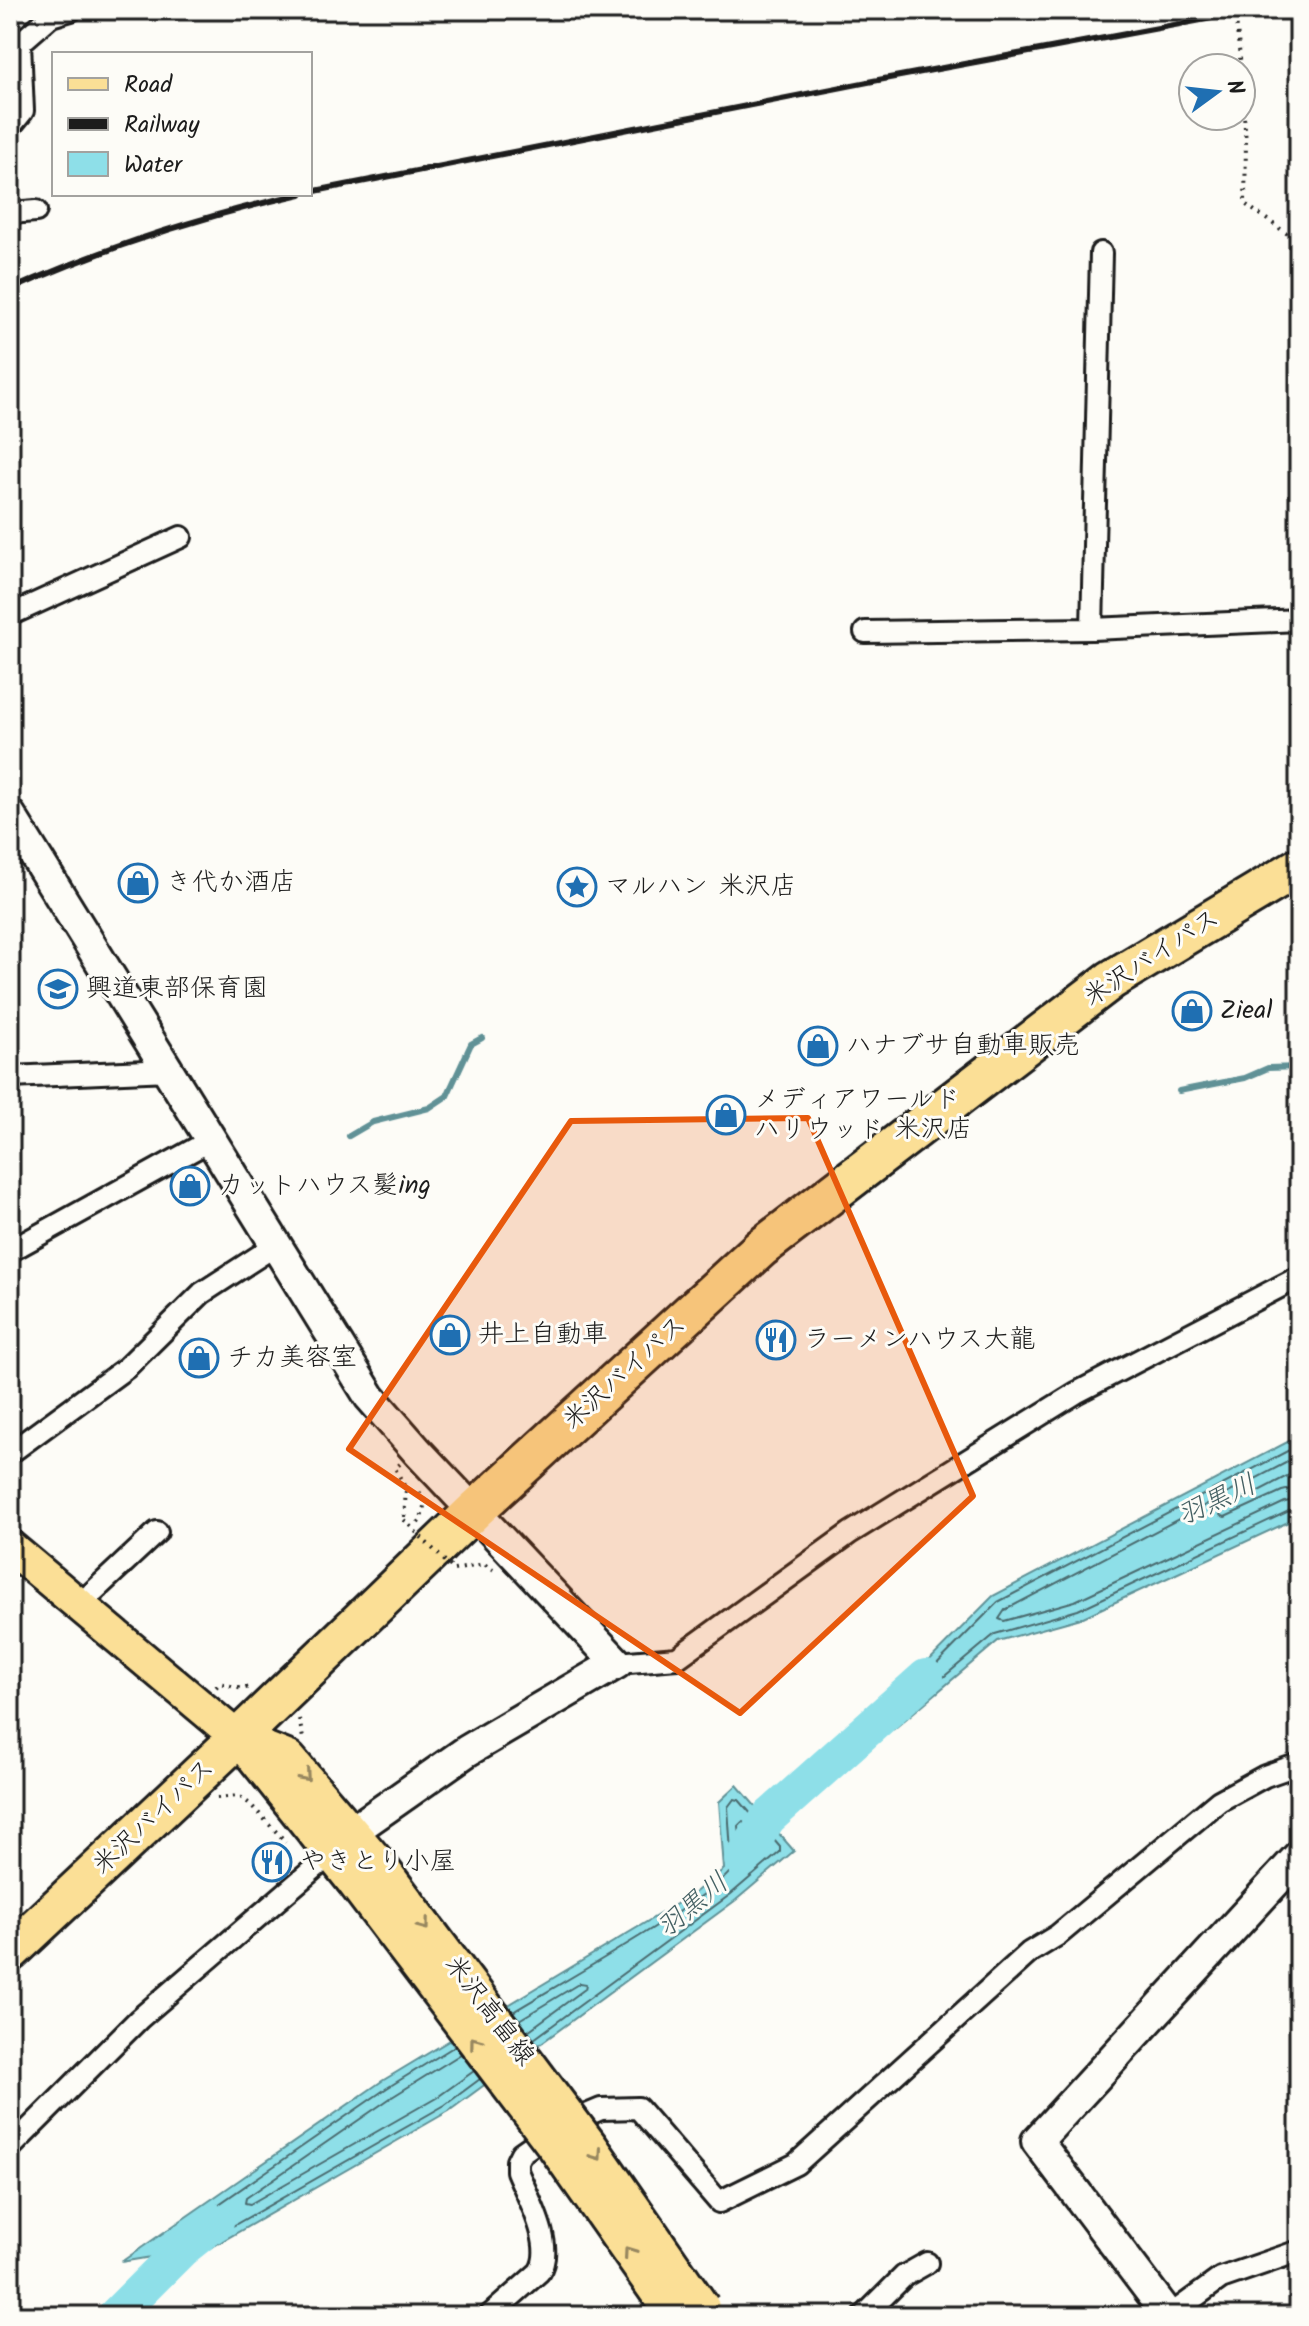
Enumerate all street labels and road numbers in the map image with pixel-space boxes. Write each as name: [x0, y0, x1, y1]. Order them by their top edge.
street label: 米沢バイパス: [1075, 898, 1229, 1018]
street label: 米沢バイパス: [553, 1305, 697, 1441]
street label: 米沢バイパス: [83, 1749, 225, 1885]
street label: 米沢高畠線: [433, 1946, 545, 2076]

